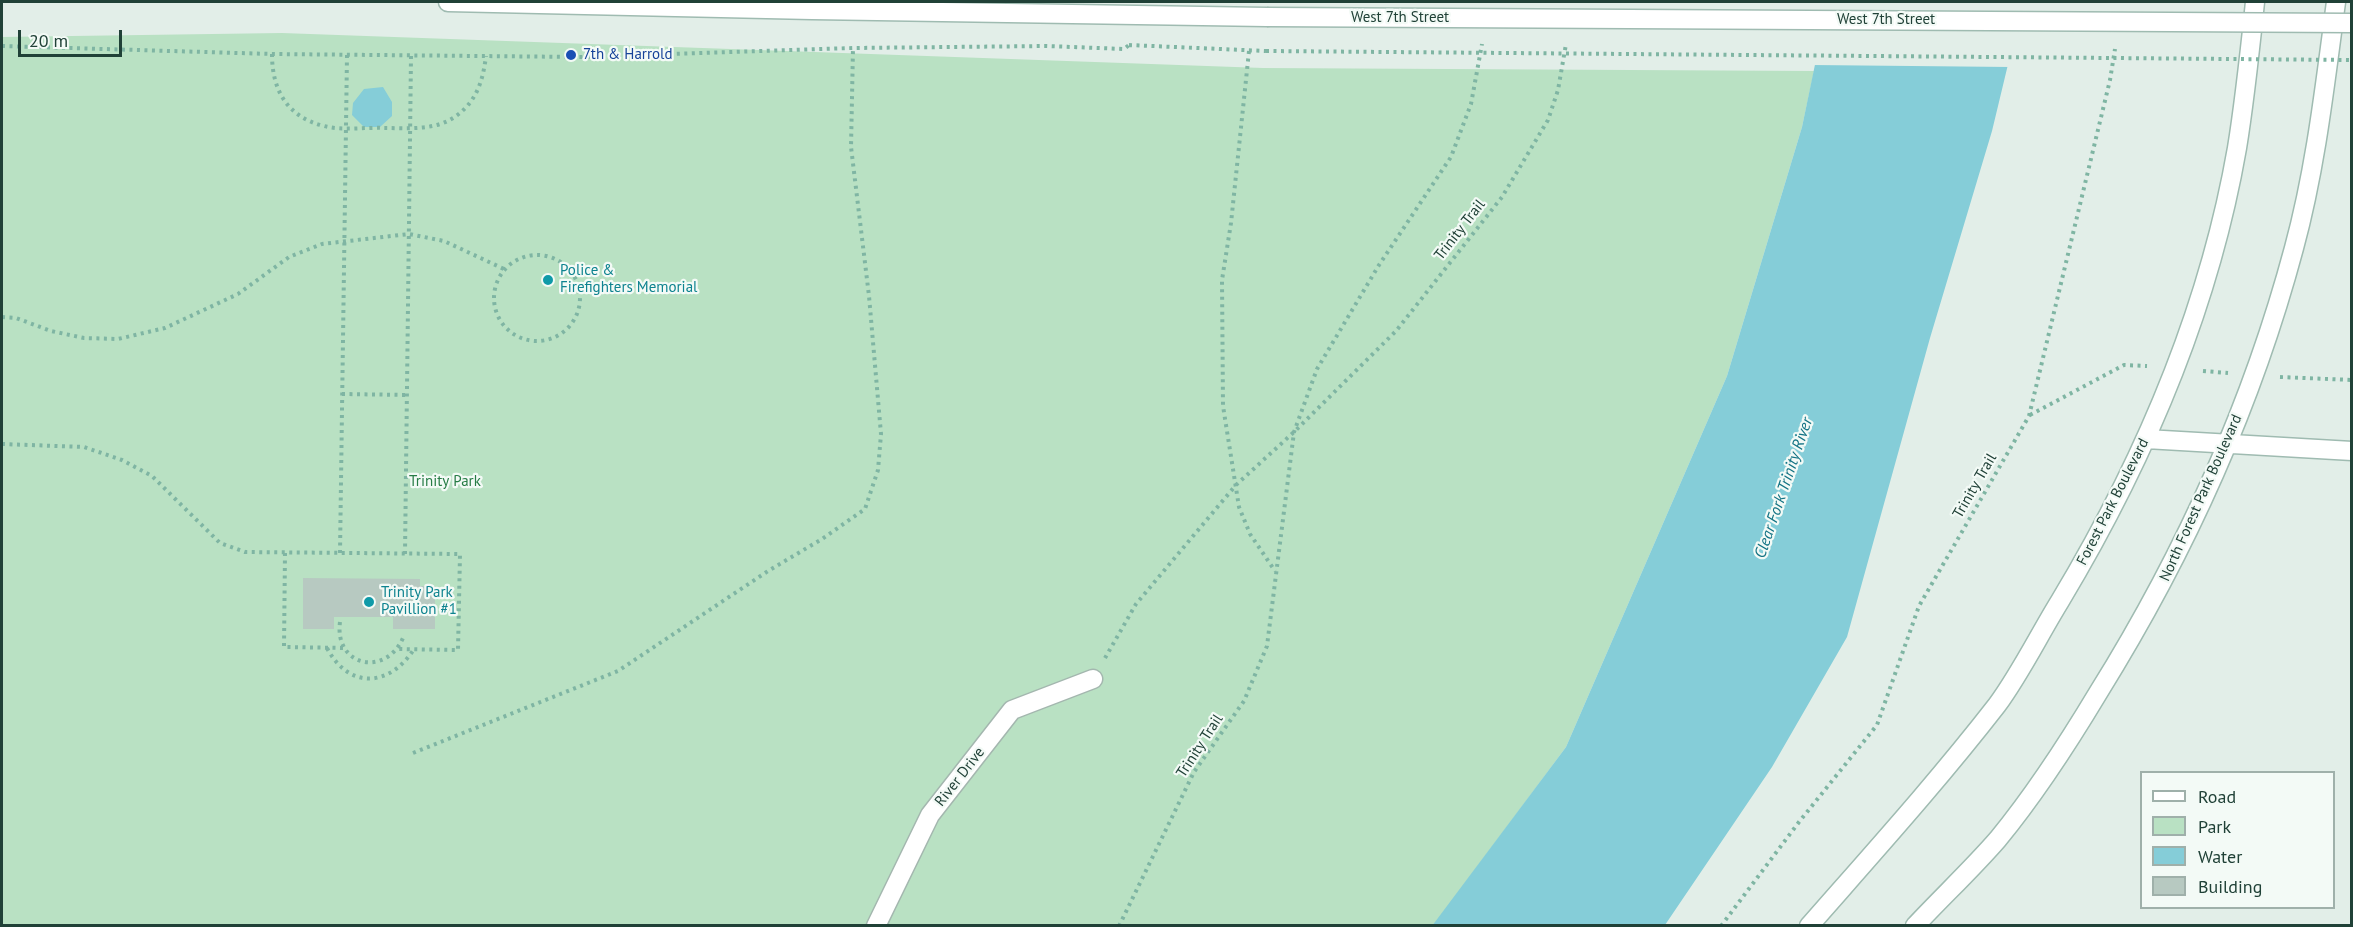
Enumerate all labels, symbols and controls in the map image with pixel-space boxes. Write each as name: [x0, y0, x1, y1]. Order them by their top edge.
street label: West 7th Street: [1351, 9, 1449, 27]
street label: West 7th Street: [1837, 11, 1935, 29]
scale bar: [21, 18, 124, 56]
text: 20 m: [29, 29, 68, 52]
place label: 7th & Harrold: [583, 46, 673, 64]
marker: 7th & Harrold: [564, 48, 578, 62]
street label: Trinity Trail: [1431, 196, 1489, 264]
place label: Police & Firefighters Memorial: [560, 262, 697, 297]
marker: Police & Firefighters Memorial: [541, 273, 555, 287]
street label: North Forest Park Boulevard: [2156, 412, 2246, 584]
water label: Clear Fork Trinity River: [1751, 415, 1817, 561]
street label: Forest Park Boulevard: [2073, 436, 2153, 568]
street label: Trinity Trail: [1949, 450, 2001, 522]
park label: Trinity Park: [409, 473, 481, 491]
place label: Trinity Park Pavillion #1: [381, 584, 457, 619]
marker: Trinity Park Pavillion #1: [362, 595, 376, 609]
street label: Trinity Trail: [1173, 711, 1227, 781]
street label: River Drive: [931, 744, 989, 810]
legend: [2140, 771, 2335, 909]
text: Road: [2198, 785, 2236, 808]
text: Park: [2198, 815, 2231, 838]
text: Water: [2198, 845, 2242, 868]
text: Building: [2198, 875, 2262, 898]

